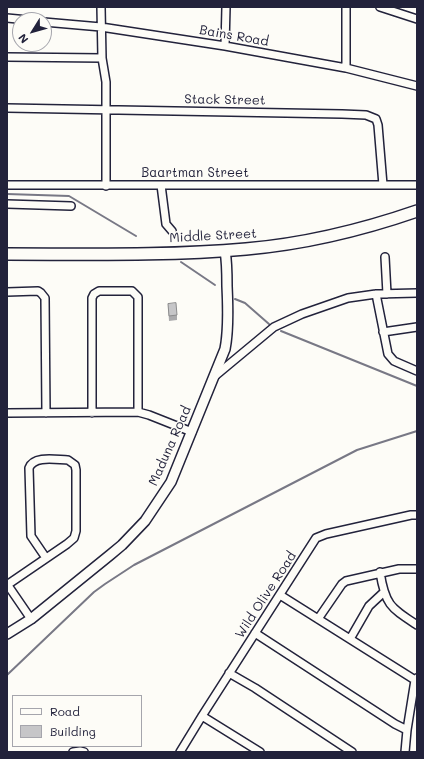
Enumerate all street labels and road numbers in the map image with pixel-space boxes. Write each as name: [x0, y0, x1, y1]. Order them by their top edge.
street label: Bains Road: [198, 22, 270, 50]
street label: Stack Street: [184, 91, 266, 109]
street label: Baartman Street: [141, 165, 249, 181]
street label: Middle Street: [169, 226, 257, 246]
street label: Maduna Road: [145, 404, 195, 488]
street label: Wild Olive Road: [232, 549, 300, 641]

